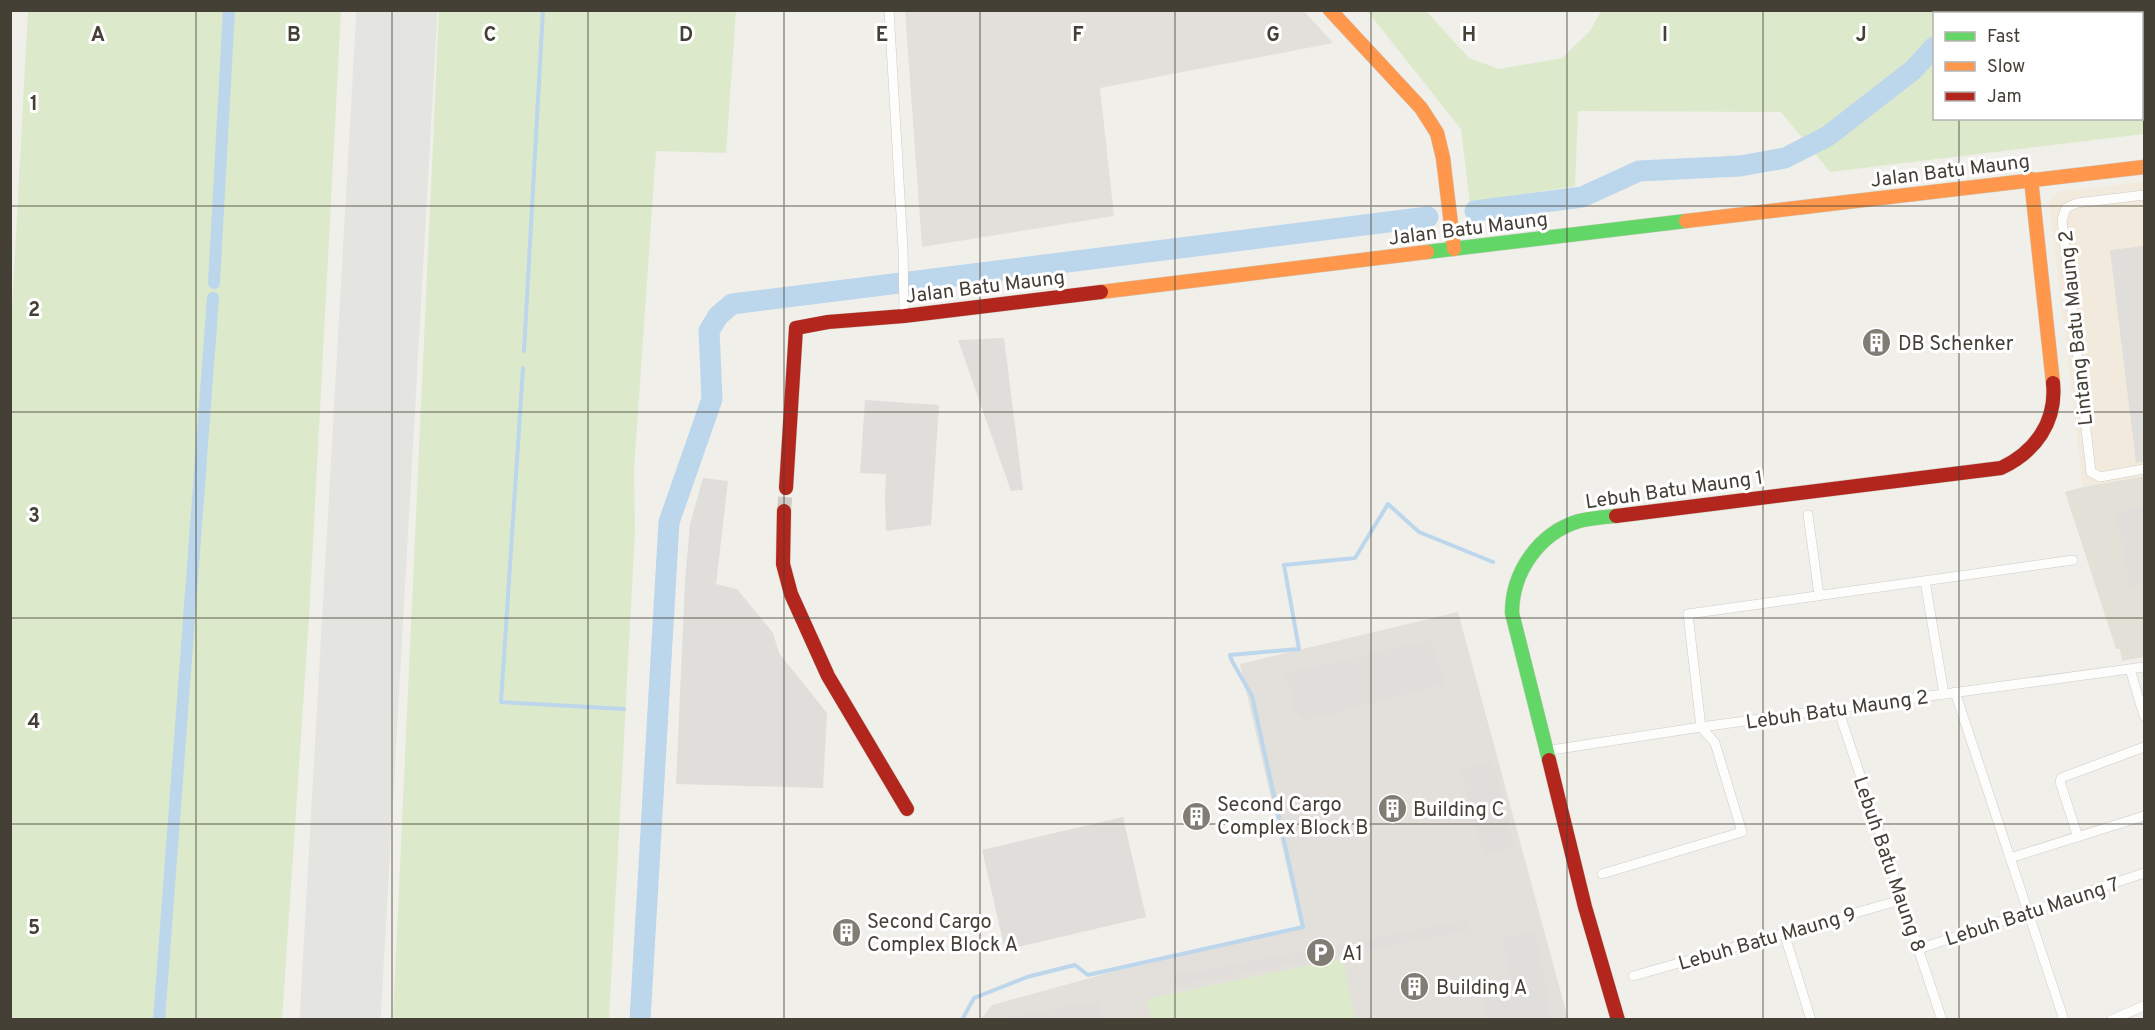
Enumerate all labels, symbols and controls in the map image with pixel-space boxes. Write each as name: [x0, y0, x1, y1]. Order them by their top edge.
legend: [1933, 12, 2143, 120]
text: A: [91, 23, 105, 49]
text: B: [287, 23, 301, 49]
text: C: [484, 23, 496, 49]
text: D: [679, 23, 693, 49]
text: E: [876, 23, 888, 49]
text: F: [1072, 23, 1084, 49]
text: G: [1266, 23, 1280, 49]
text: H: [1462, 23, 1476, 49]
text: I: [1662, 23, 1668, 49]
text: J: [1855, 23, 1867, 49]
text: Fast: [1987, 26, 2020, 49]
text: Slow: [1987, 56, 2025, 79]
text: Jam: [1987, 86, 2022, 109]
text: 1: [30, 92, 38, 118]
street label: Jalan Batu Maung: [1869, 149, 2031, 195]
street label: Jalan Batu Maung: [1387, 207, 1549, 253]
street label: Lintang Batu Maung 2: [2054, 229, 2100, 427]
street label: Jalan Batu Maung: [904, 265, 1066, 311]
text: 2: [28, 298, 40, 324]
building icon: DB Schenker: [1861, 327, 1893, 359]
place label: DB Schenker: [1898, 332, 2014, 358]
street label: Lebuh Batu Maung 1: [1584, 466, 1765, 516]
text: 3: [28, 504, 40, 530]
street label: Lebuh Batu Maung 2: [1744, 685, 1930, 737]
text: 4: [28, 710, 40, 736]
street label: Lebuh Batu Maung 8: [1846, 773, 1930, 956]
place label: Second Cargo Complex Block B: [1217, 793, 1368, 842]
building icon: Building C: [1376, 793, 1408, 825]
place label: Building C: [1413, 798, 1504, 824]
building icon: Second Cargo Complex Block B: [1180, 800, 1212, 832]
street label: Lebuh Batu Maung 7: [1942, 872, 2123, 953]
street label: Lebuh Batu Maung 9: [1676, 902, 1859, 978]
place label: Second Cargo Complex Block A: [867, 910, 1018, 959]
text: 5: [28, 916, 40, 942]
building icon: Second Cargo Complex Block A: [830, 916, 862, 948]
parking icon: A1: [1305, 937, 1337, 969]
place label: A1: [1342, 942, 1363, 968]
building icon: Building A: [1399, 971, 1431, 1003]
place label: Building A: [1436, 976, 1527, 1002]

